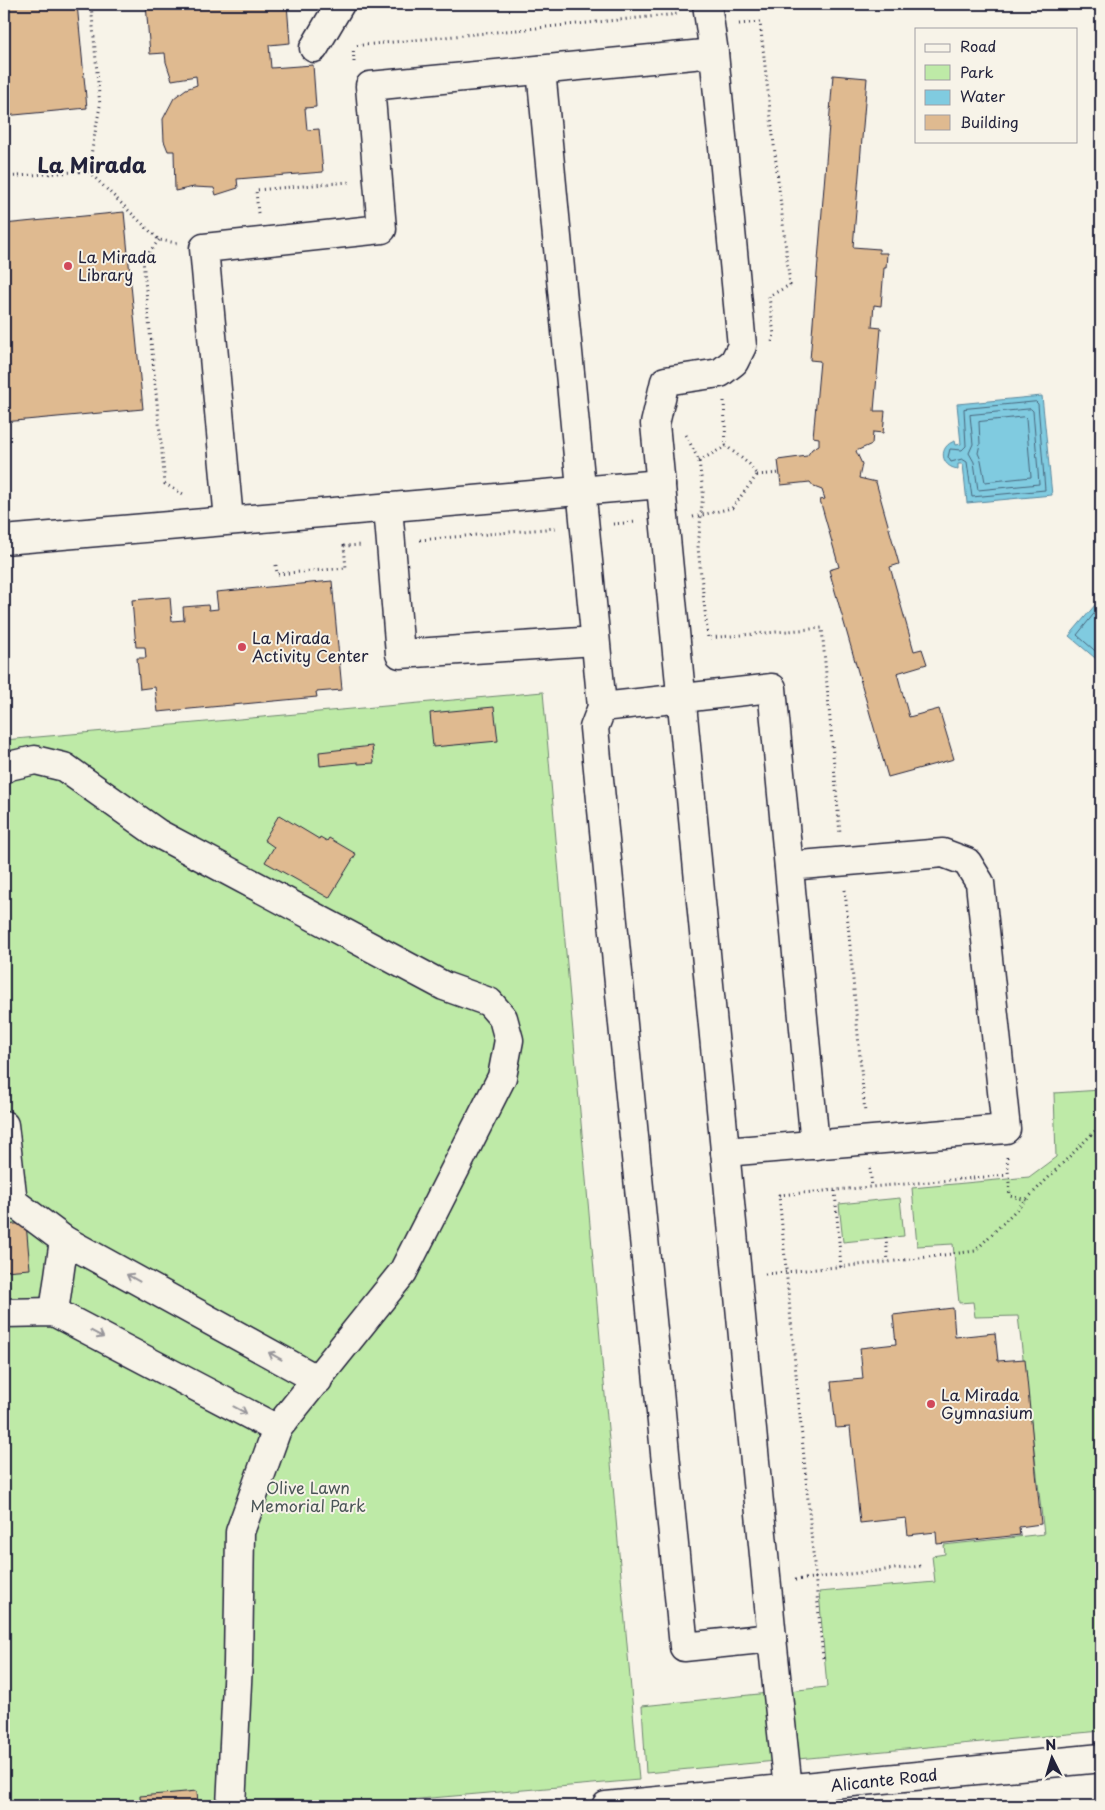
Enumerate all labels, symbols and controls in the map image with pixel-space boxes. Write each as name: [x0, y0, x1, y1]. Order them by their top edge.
legend: [915, 28, 1078, 142]
text: Road: [960, 34, 996, 57]
text: Park: [960, 60, 994, 83]
text: Water: [960, 84, 1005, 107]
text: Building: [960, 110, 1019, 133]
district label: La Mirada: [38, 148, 147, 180]
place label: La Mirada Library: [78, 244, 156, 286]
marker: La Mirada Library: [62, 260, 74, 272]
place label: La Mirada Activity Center: [252, 625, 369, 667]
marker: La Mirada Activity Center: [236, 641, 248, 653]
one-way arrow: [125, 1273, 140, 1283]
one-way arrow: [89, 1330, 104, 1339]
one-way arrow: [268, 1351, 283, 1361]
place label: La Mirada Gymnasium: [941, 1382, 1033, 1424]
marker: La Mirada Gymnasium: [925, 1398, 937, 1410]
one-way arrow: [233, 1405, 248, 1415]
park label: Olive Lawn Memorial Park: [250, 1475, 366, 1517]
north arrow: [1028, 1732, 1078, 1782]
text: N: [1044, 1734, 1057, 1755]
street label: Alicante Road: [829, 1761, 939, 1797]

